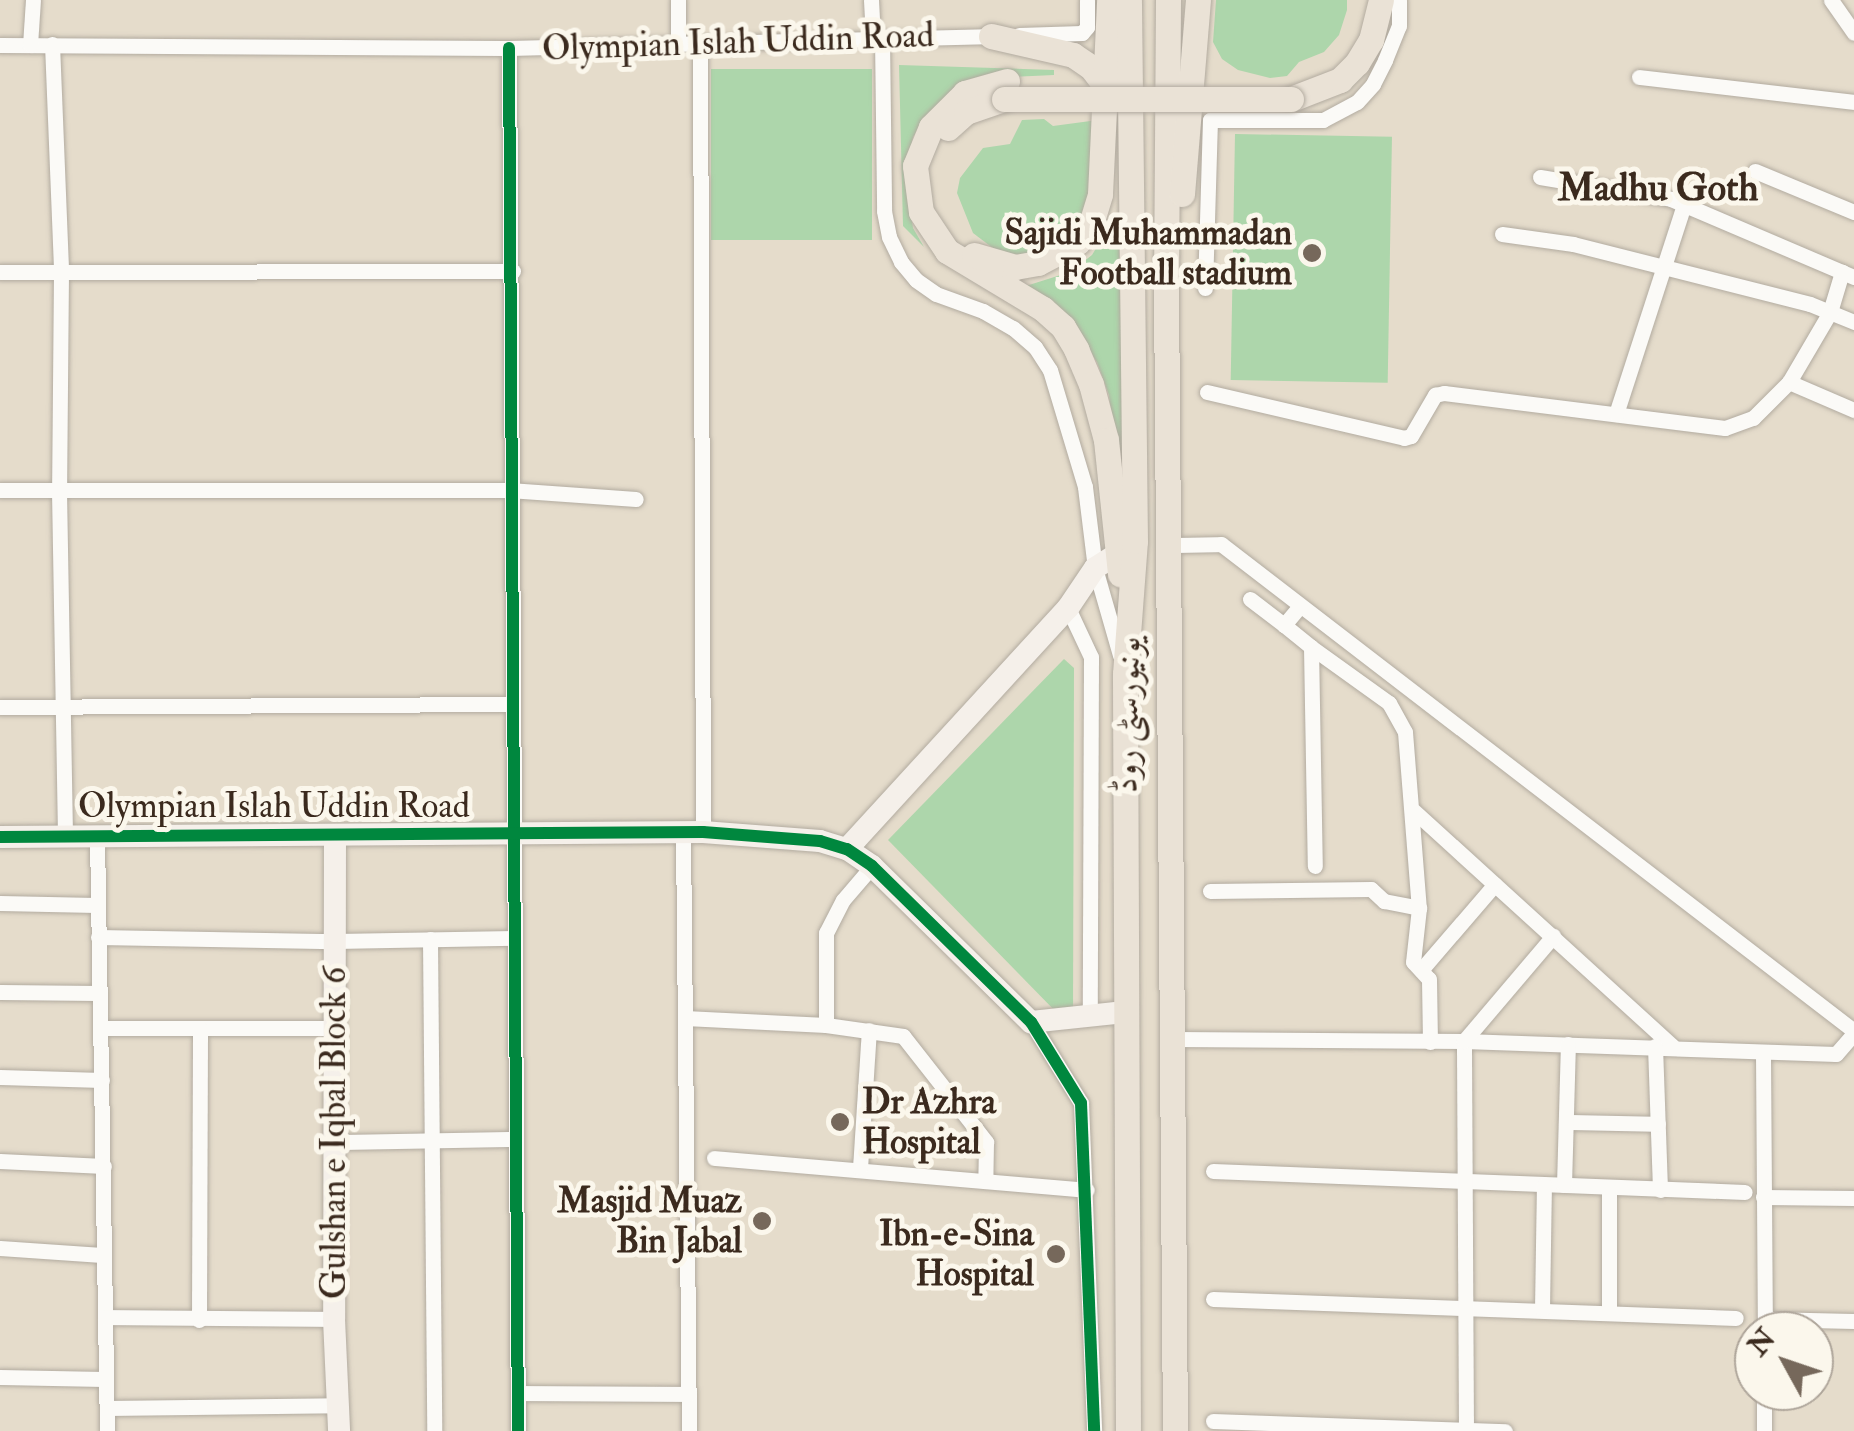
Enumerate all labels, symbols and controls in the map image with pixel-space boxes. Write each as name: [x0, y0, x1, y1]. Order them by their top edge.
street label: Olympian Islah Uddin Road: [541, 14, 935, 70]
district label: Madhu Goth: [1558, 166, 1758, 212]
place label: Sajidi Muhammadan Football stadium: [1004, 212, 1292, 294]
marker: Sajidi Muhammadan Football stadium: [1301, 242, 1323, 264]
street label: یونیورسٹی روڈ: [1105, 636, 1149, 794]
street label: Olympian Islah Uddin Road: [78, 785, 470, 827]
street label: Gulshan e Iqbal Block 6: [313, 967, 355, 1299]
place label: Dr Azhra Hospital: [862, 1081, 996, 1163]
marker: Dr Azhra Hospital: [827, 1109, 853, 1135]
place label: Masjid Muaz Bin Jabal: [557, 1180, 742, 1262]
marker: Masjid Muaz Bin Jabal: [751, 1210, 773, 1232]
place label: Ibn-e-Sina Hospital: [879, 1213, 1034, 1295]
marker: Ibn-e-Sina Hospital: [1043, 1241, 1069, 1267]
north arrow: [1734, 1311, 1834, 1411]
text: N: [1741, 1322, 1784, 1364]

